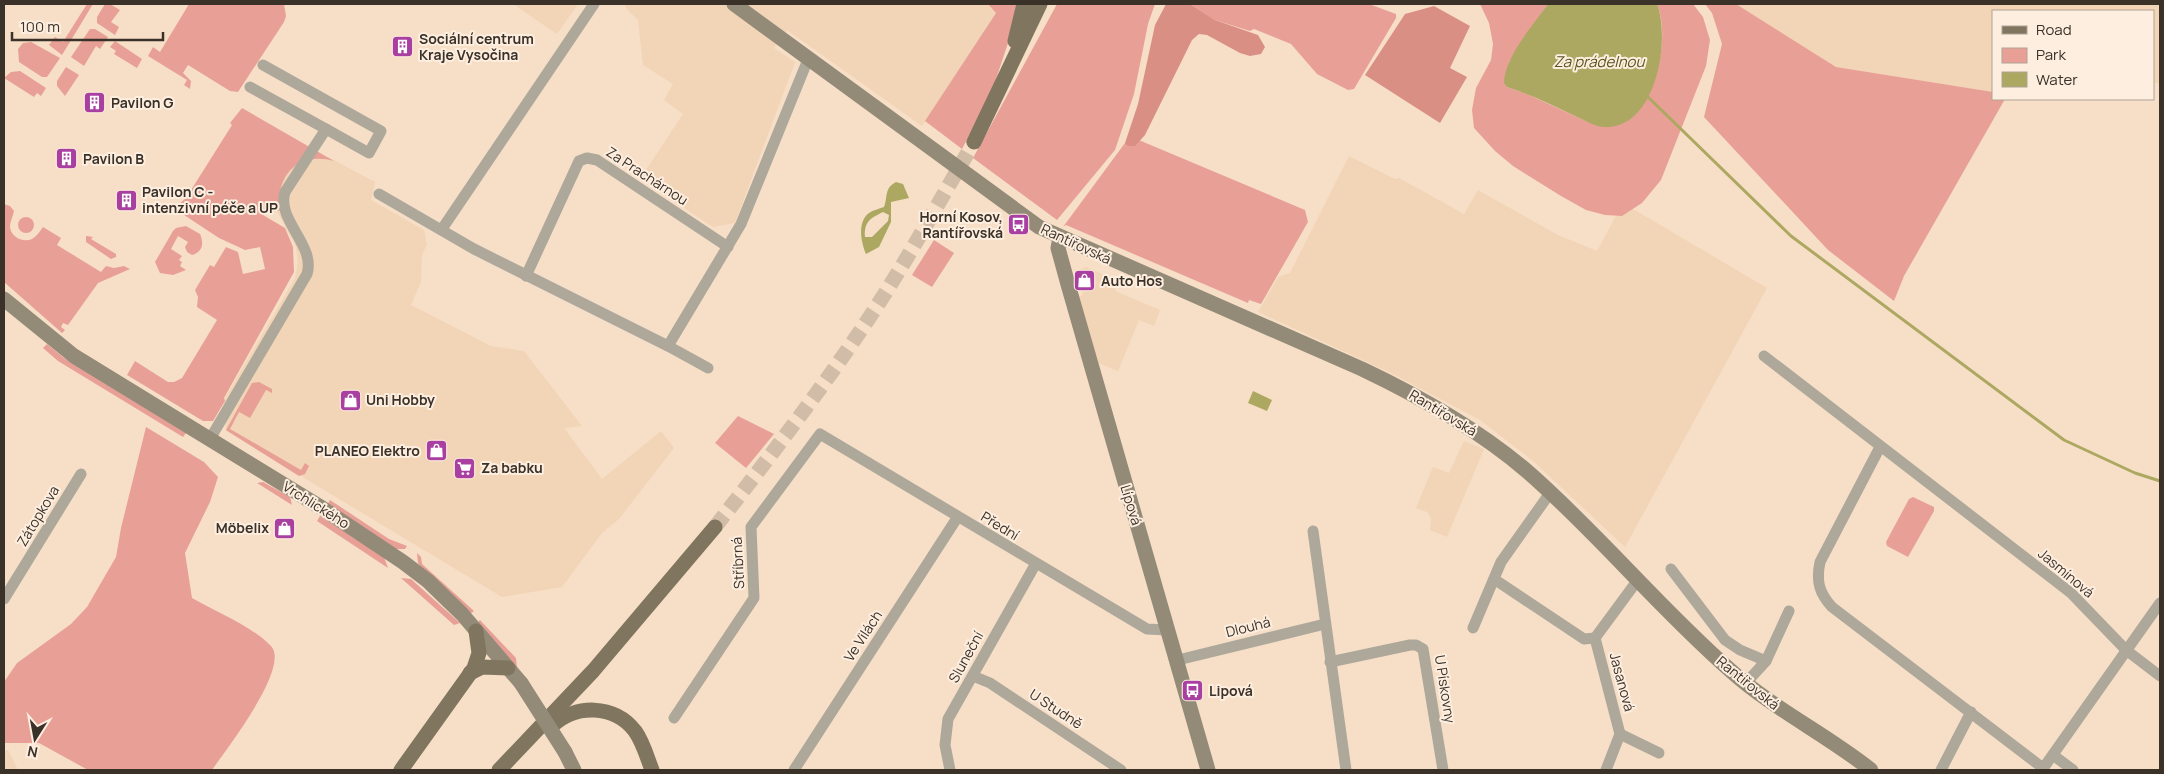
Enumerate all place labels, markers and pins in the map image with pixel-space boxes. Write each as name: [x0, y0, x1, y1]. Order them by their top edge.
place label: Sociální centrum Kraje Vysočina: [419, 29, 534, 64]
building icon: Sociální centrum Kraje Vysočina: [391, 35, 415, 59]
building icon: Pavilon G: [83, 91, 107, 115]
place label: Pavilon G: [111, 93, 174, 112]
building icon: Pavilon B: [55, 147, 79, 171]
place label: Pavilon B: [83, 149, 144, 168]
place label: Pavilon C - intenzivní péče a UP: [142, 182, 278, 217]
building icon: Pavilon C - intenzivní péče a UP: [114, 188, 138, 212]
place label: Horní Kosov, Rantířovská: [919, 207, 1003, 242]
bus stop icon: Horní Kosov, Rantířovská: [1007, 213, 1031, 237]
shop icon: Auto Hos: [1073, 269, 1097, 293]
place label: Auto Hos: [1101, 271, 1163, 290]
shop icon: Uni Hobby: [338, 388, 362, 412]
place label: Uni Hobby: [366, 390, 435, 409]
shop icon: PLANEO Elektro: [424, 439, 448, 463]
place label: PLANEO Elektro: [315, 441, 420, 460]
supermarket icon: Za babku: [453, 456, 477, 480]
place label: Za babku: [481, 458, 543, 477]
shop icon: Möbelix: [273, 516, 297, 540]
place label: Möbelix: [216, 518, 269, 537]
bus stop icon: Lipová: [1181, 679, 1205, 703]
place label: Lipová: [1209, 681, 1253, 700]

